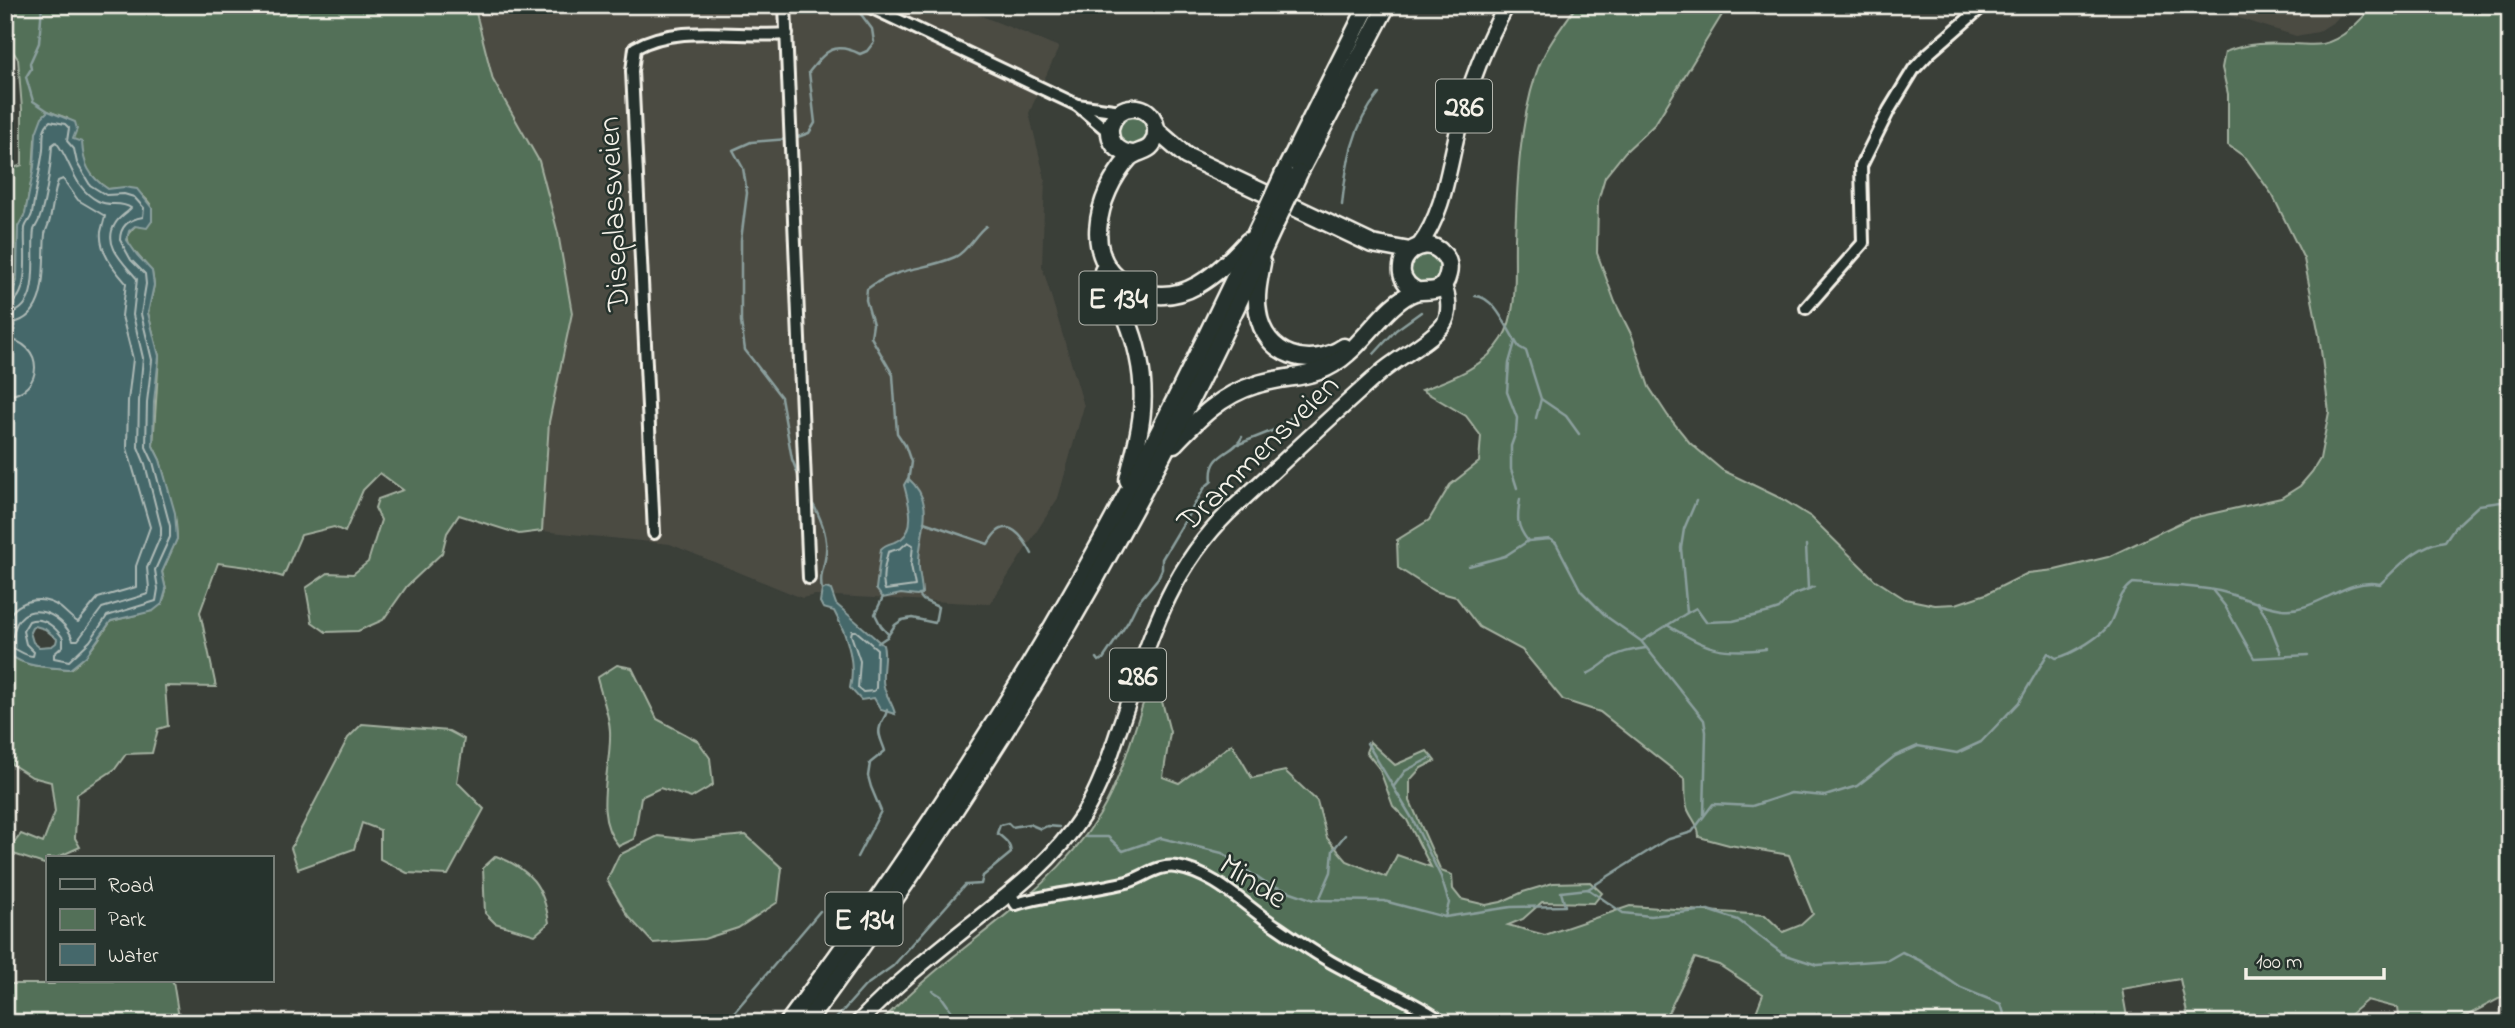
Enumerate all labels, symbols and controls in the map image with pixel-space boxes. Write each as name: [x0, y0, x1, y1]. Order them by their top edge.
road number: 286: [1436, 80, 1492, 132]
street label: Diseplassveien: [587, 115, 644, 313]
road number: E 134: [1080, 272, 1156, 324]
street label: Drammensveien: [1167, 365, 1351, 545]
road number: 286: [1110, 648, 1166, 702]
street label: Minde: [1209, 843, 1296, 923]
legend: [46, 856, 273, 982]
text: Road: [108, 872, 154, 902]
road number: E 134: [826, 892, 903, 945]
text: Park: [108, 906, 147, 936]
scale bar: [2246, 937, 2384, 981]
text: Water: [108, 942, 159, 972]
text: 100 m: [2256, 948, 2302, 978]

